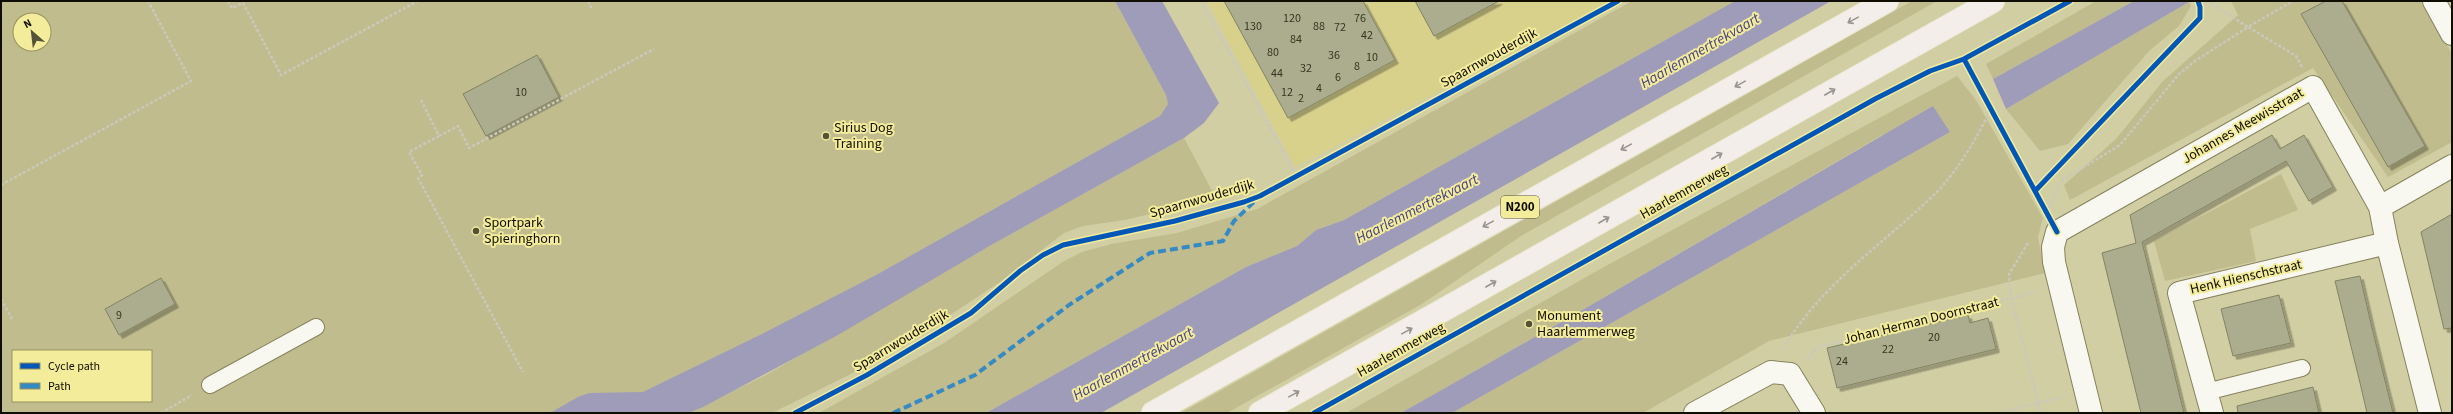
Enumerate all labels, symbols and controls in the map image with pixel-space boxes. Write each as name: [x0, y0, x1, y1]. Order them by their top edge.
water label: Haarlemmertrekvaart: [1636, 8, 1765, 94]
house number: 120: [1283, 10, 1301, 27]
house number: 76: [1354, 10, 1366, 27]
north arrow: [12, 12, 52, 52]
text: N: [21, 15, 34, 32]
one-way arrow: [1847, 17, 1859, 24]
house number: 130: [1244, 18, 1262, 35]
house number: 88: [1313, 18, 1325, 35]
house number: 72: [1334, 19, 1346, 36]
street label: Spaarnwouderdijk: [1437, 23, 1541, 93]
house number: 42: [1361, 27, 1373, 44]
house number: 84: [1290, 31, 1302, 48]
house number: 80: [1267, 44, 1279, 61]
house number: 36: [1328, 47, 1340, 64]
house number: 10: [1366, 49, 1378, 66]
house number: 8: [1354, 58, 1360, 75]
house number: 32: [1300, 60, 1312, 77]
house number: 44: [1271, 65, 1283, 82]
house number: 6: [1335, 69, 1341, 86]
house number: 4: [1316, 80, 1322, 97]
one-way arrow: [1734, 80, 1746, 88]
street label: Johannes Meewisstraat: [2179, 83, 2308, 169]
house number: 10: [515, 84, 527, 101]
house number: 12: [1281, 84, 1293, 101]
one-way arrow: [1824, 87, 1836, 95]
house number: 2: [1298, 90, 1304, 107]
place label: Sirius Dog Training: [834, 118, 893, 154]
marker: Sirius Dog Training: [821, 131, 831, 141]
one-way arrow: [1620, 144, 1632, 151]
one-way arrow: [1711, 151, 1723, 159]
street label: Haarlemmerweg: [1636, 160, 1732, 224]
water label: Haarlemmertrekvaart: [1352, 169, 1483, 249]
street label: Spaarnwouderdijk: [1147, 174, 1257, 223]
road number: N200: [1501, 196, 1539, 218]
place label: Sportpark Spieringhorn: [484, 213, 560, 249]
one-way arrow: [1598, 215, 1610, 223]
one-way arrow: [1483, 221, 1495, 229]
marker: Sportpark Spieringhorn: [471, 226, 481, 236]
street label: Henk Hienschstraat: [2188, 254, 2304, 300]
one-way arrow: [1485, 279, 1497, 287]
street label: Johan Herman Doornstraat: [1841, 292, 2001, 350]
street label: Spaarnwouderdijk: [850, 305, 952, 377]
place label: Monument Haarlemmerweg: [1537, 306, 1635, 342]
house number: 9: [116, 307, 122, 324]
street label: Haarlemmerweg: [1353, 318, 1449, 382]
marker: Monument Haarlemmerweg: [1524, 319, 1534, 329]
water label: Haarlemmertrekvaart: [1069, 322, 1198, 406]
one-way arrow: [1401, 326, 1413, 334]
house number: 20: [1928, 329, 1940, 346]
house number: 22: [1882, 341, 1894, 358]
legend: [12, 350, 152, 402]
house number: 24: [1836, 353, 1848, 370]
text: Cycle path: [48, 358, 100, 375]
text: Path: [48, 378, 71, 395]
one-way arrow: [1288, 390, 1300, 397]

